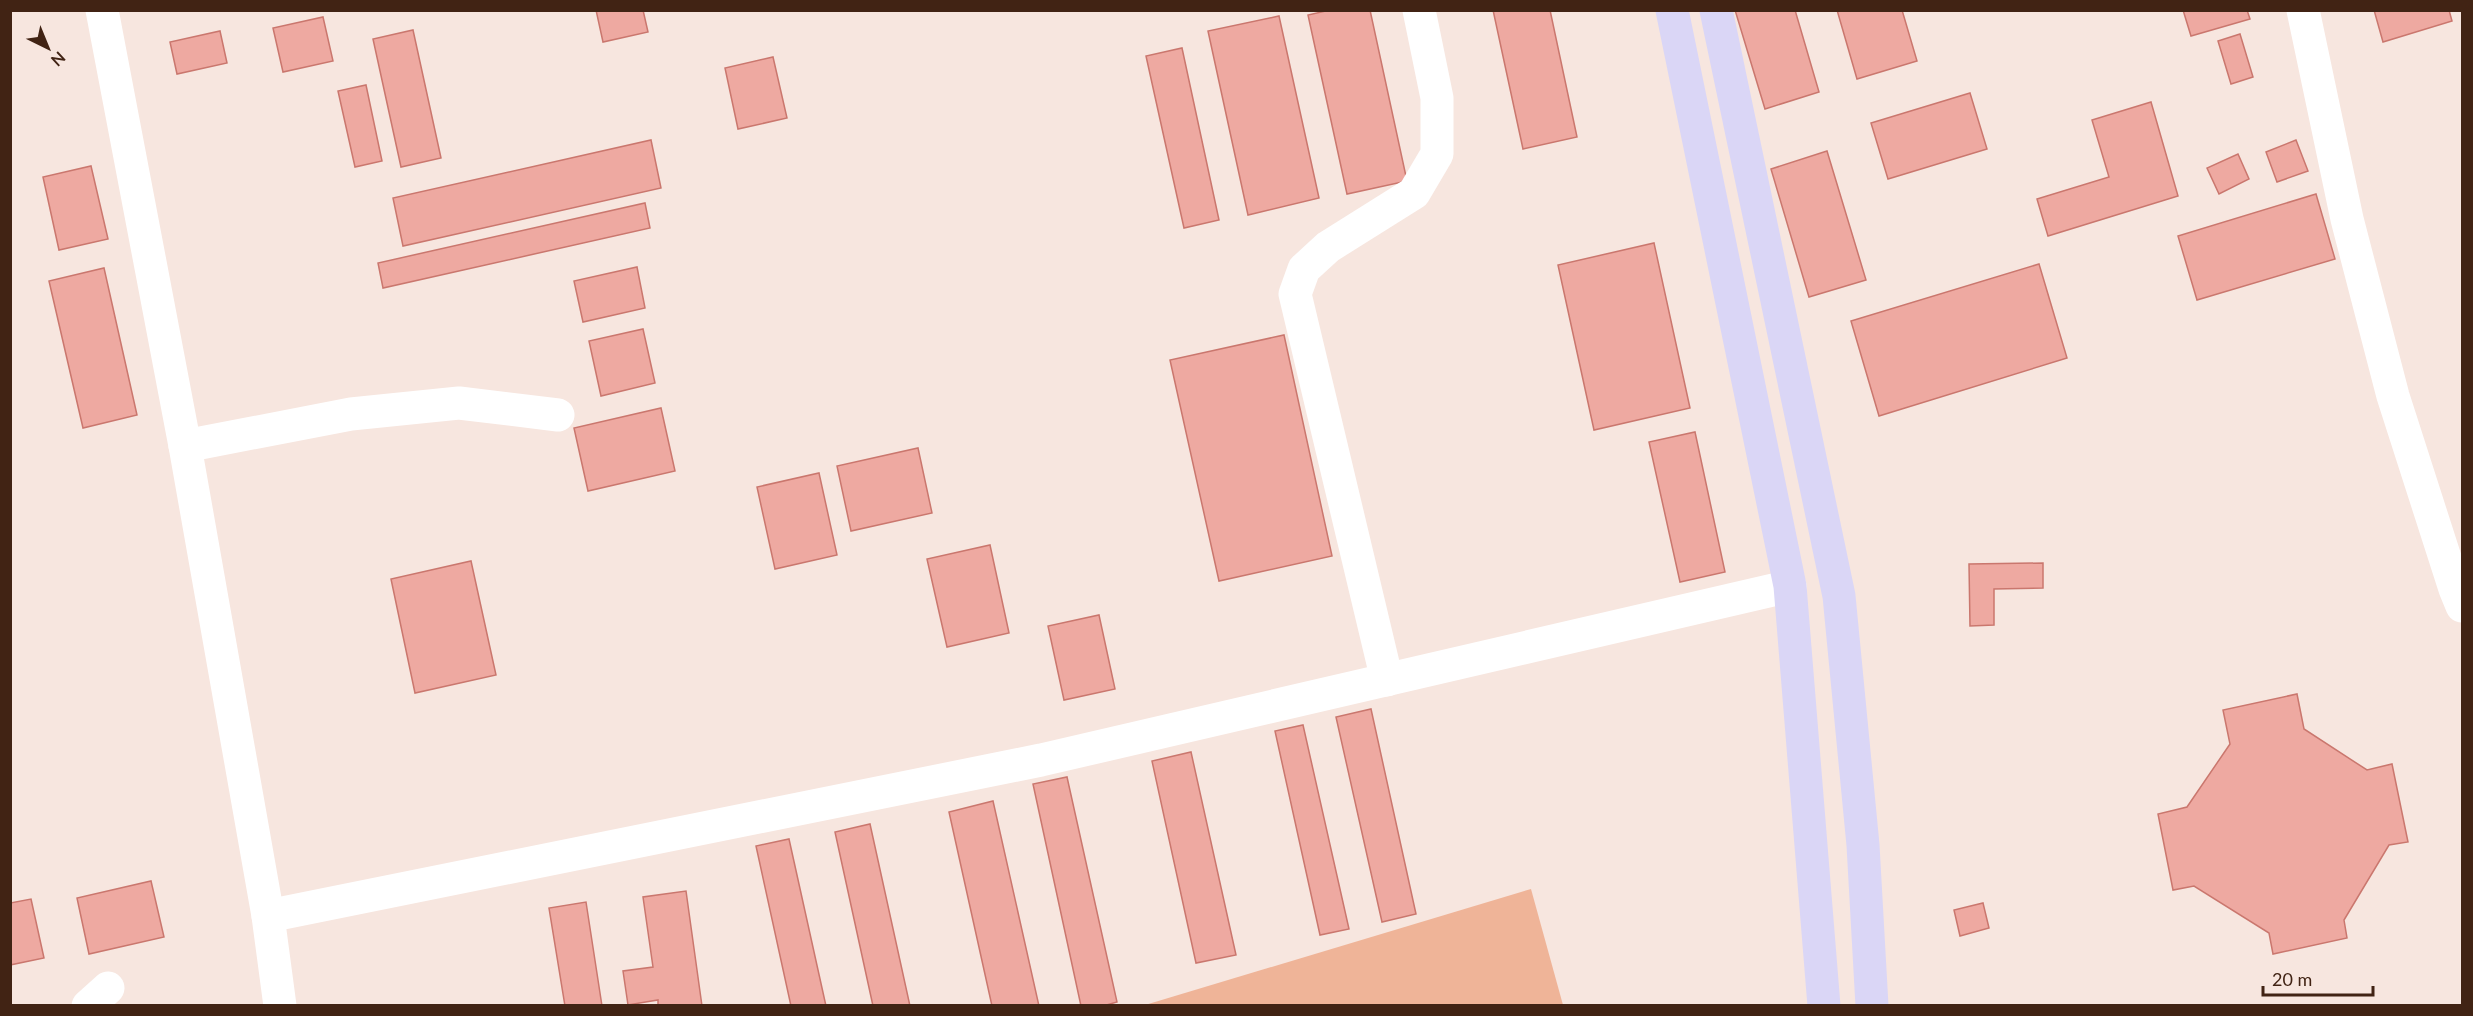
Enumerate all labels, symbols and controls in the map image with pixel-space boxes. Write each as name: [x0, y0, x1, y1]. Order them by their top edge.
north arrow: [18, 18, 78, 78]
text: N: [48, 48, 70, 70]
scale bar: [2263, 959, 2372, 997]
text: 20 m: [2272, 968, 2312, 990]

